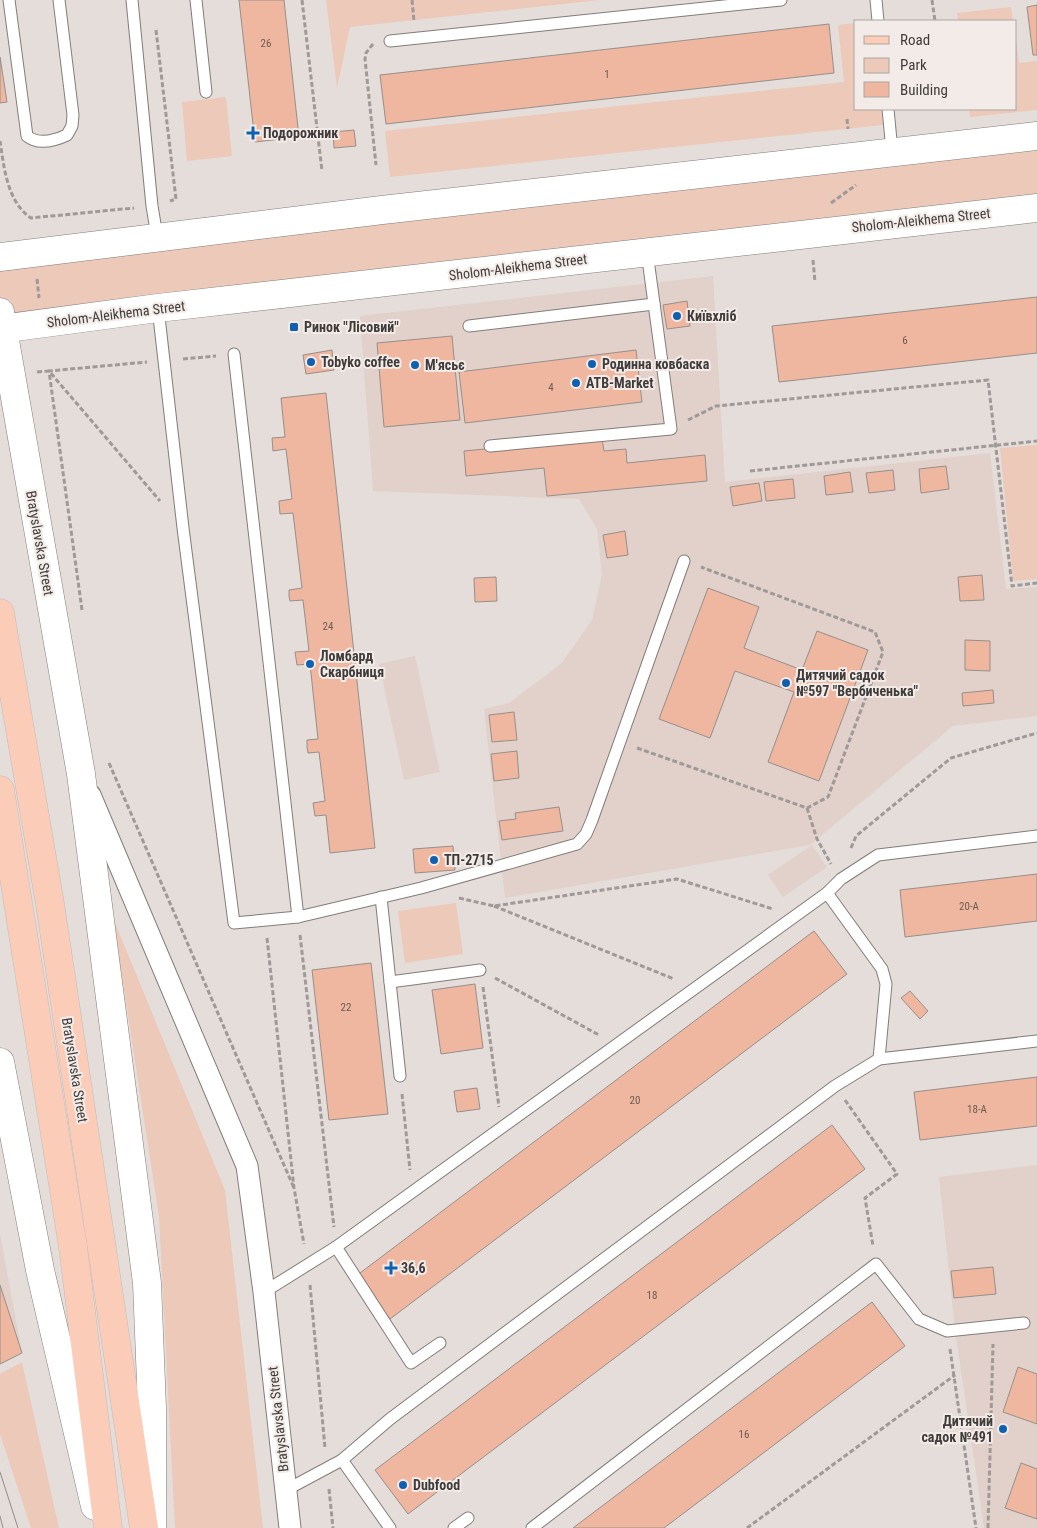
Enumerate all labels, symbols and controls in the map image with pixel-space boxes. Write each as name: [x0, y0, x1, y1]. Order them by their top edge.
legend: [854, 20, 1017, 110]
text: Road: [900, 31, 930, 49]
house number: 26: [261, 37, 271, 50]
text: Park: [900, 56, 927, 74]
house number: 1: [604, 68, 610, 81]
text: Building: [900, 81, 948, 99]
place label: Подорожник: [263, 125, 338, 141]
marker: Подорожник: [247, 127, 259, 139]
street label: Sholom-Aleikhema Street: [851, 205, 991, 235]
street label: Sholom-Aleikhema Street: [448, 251, 588, 283]
street label: Sholom-Aleikhema Street: [46, 298, 186, 330]
place label: Київхліб: [687, 308, 736, 324]
marker: Київхліб: [671, 310, 683, 322]
place label: Ринок "Лісовий": [304, 319, 399, 335]
marker: Ринок "Лісовий": [288, 321, 300, 333]
house number: 6: [902, 334, 908, 347]
place label: Tobyko coffee: [321, 354, 400, 370]
marker: Tobyko coffee: [305, 356, 317, 368]
place label: Родинна ковбаска: [602, 356, 710, 372]
place label: М'ясьє: [425, 357, 465, 373]
marker: Родинна ковбаска: [586, 358, 598, 370]
marker: М'ясьє: [409, 359, 421, 371]
place label: ATB-Market: [586, 375, 653, 391]
marker: ATB-Market: [570, 377, 582, 389]
house number: 4: [548, 381, 554, 394]
street label: Bratyslavska Street: [23, 489, 57, 597]
house number: 24: [323, 620, 334, 633]
place label: Ломбард Скарбниця: [320, 648, 384, 680]
marker: Ломбард Скарбниця: [304, 658, 316, 670]
place label: Дитячий садок №597 "Вербиченька": [796, 667, 919, 699]
marker: Дитячий садок №597 "Вербиченька": [780, 677, 792, 689]
place label: ТП-2715: [444, 852, 494, 868]
marker: ТП-2715: [428, 854, 440, 866]
house number: 20-А: [959, 900, 980, 913]
house number: 22: [341, 1001, 351, 1014]
street label: Bratyslavska Street: [59, 1016, 91, 1124]
house number: 20: [630, 1094, 640, 1107]
house number: 18-А: [967, 1103, 988, 1116]
place label: 36,6: [401, 1260, 426, 1276]
marker: 36,6: [385, 1262, 397, 1274]
house number: 18: [647, 1289, 657, 1302]
street label: Bratyslavska Street: [265, 1365, 291, 1473]
place label: Дитячий садок №491: [921, 1413, 993, 1445]
marker: Дитячий садок №491: [997, 1423, 1009, 1435]
house number: 16: [739, 1428, 749, 1441]
place label: Dubfood: [413, 1477, 460, 1493]
marker: Dubfood: [397, 1479, 409, 1491]

